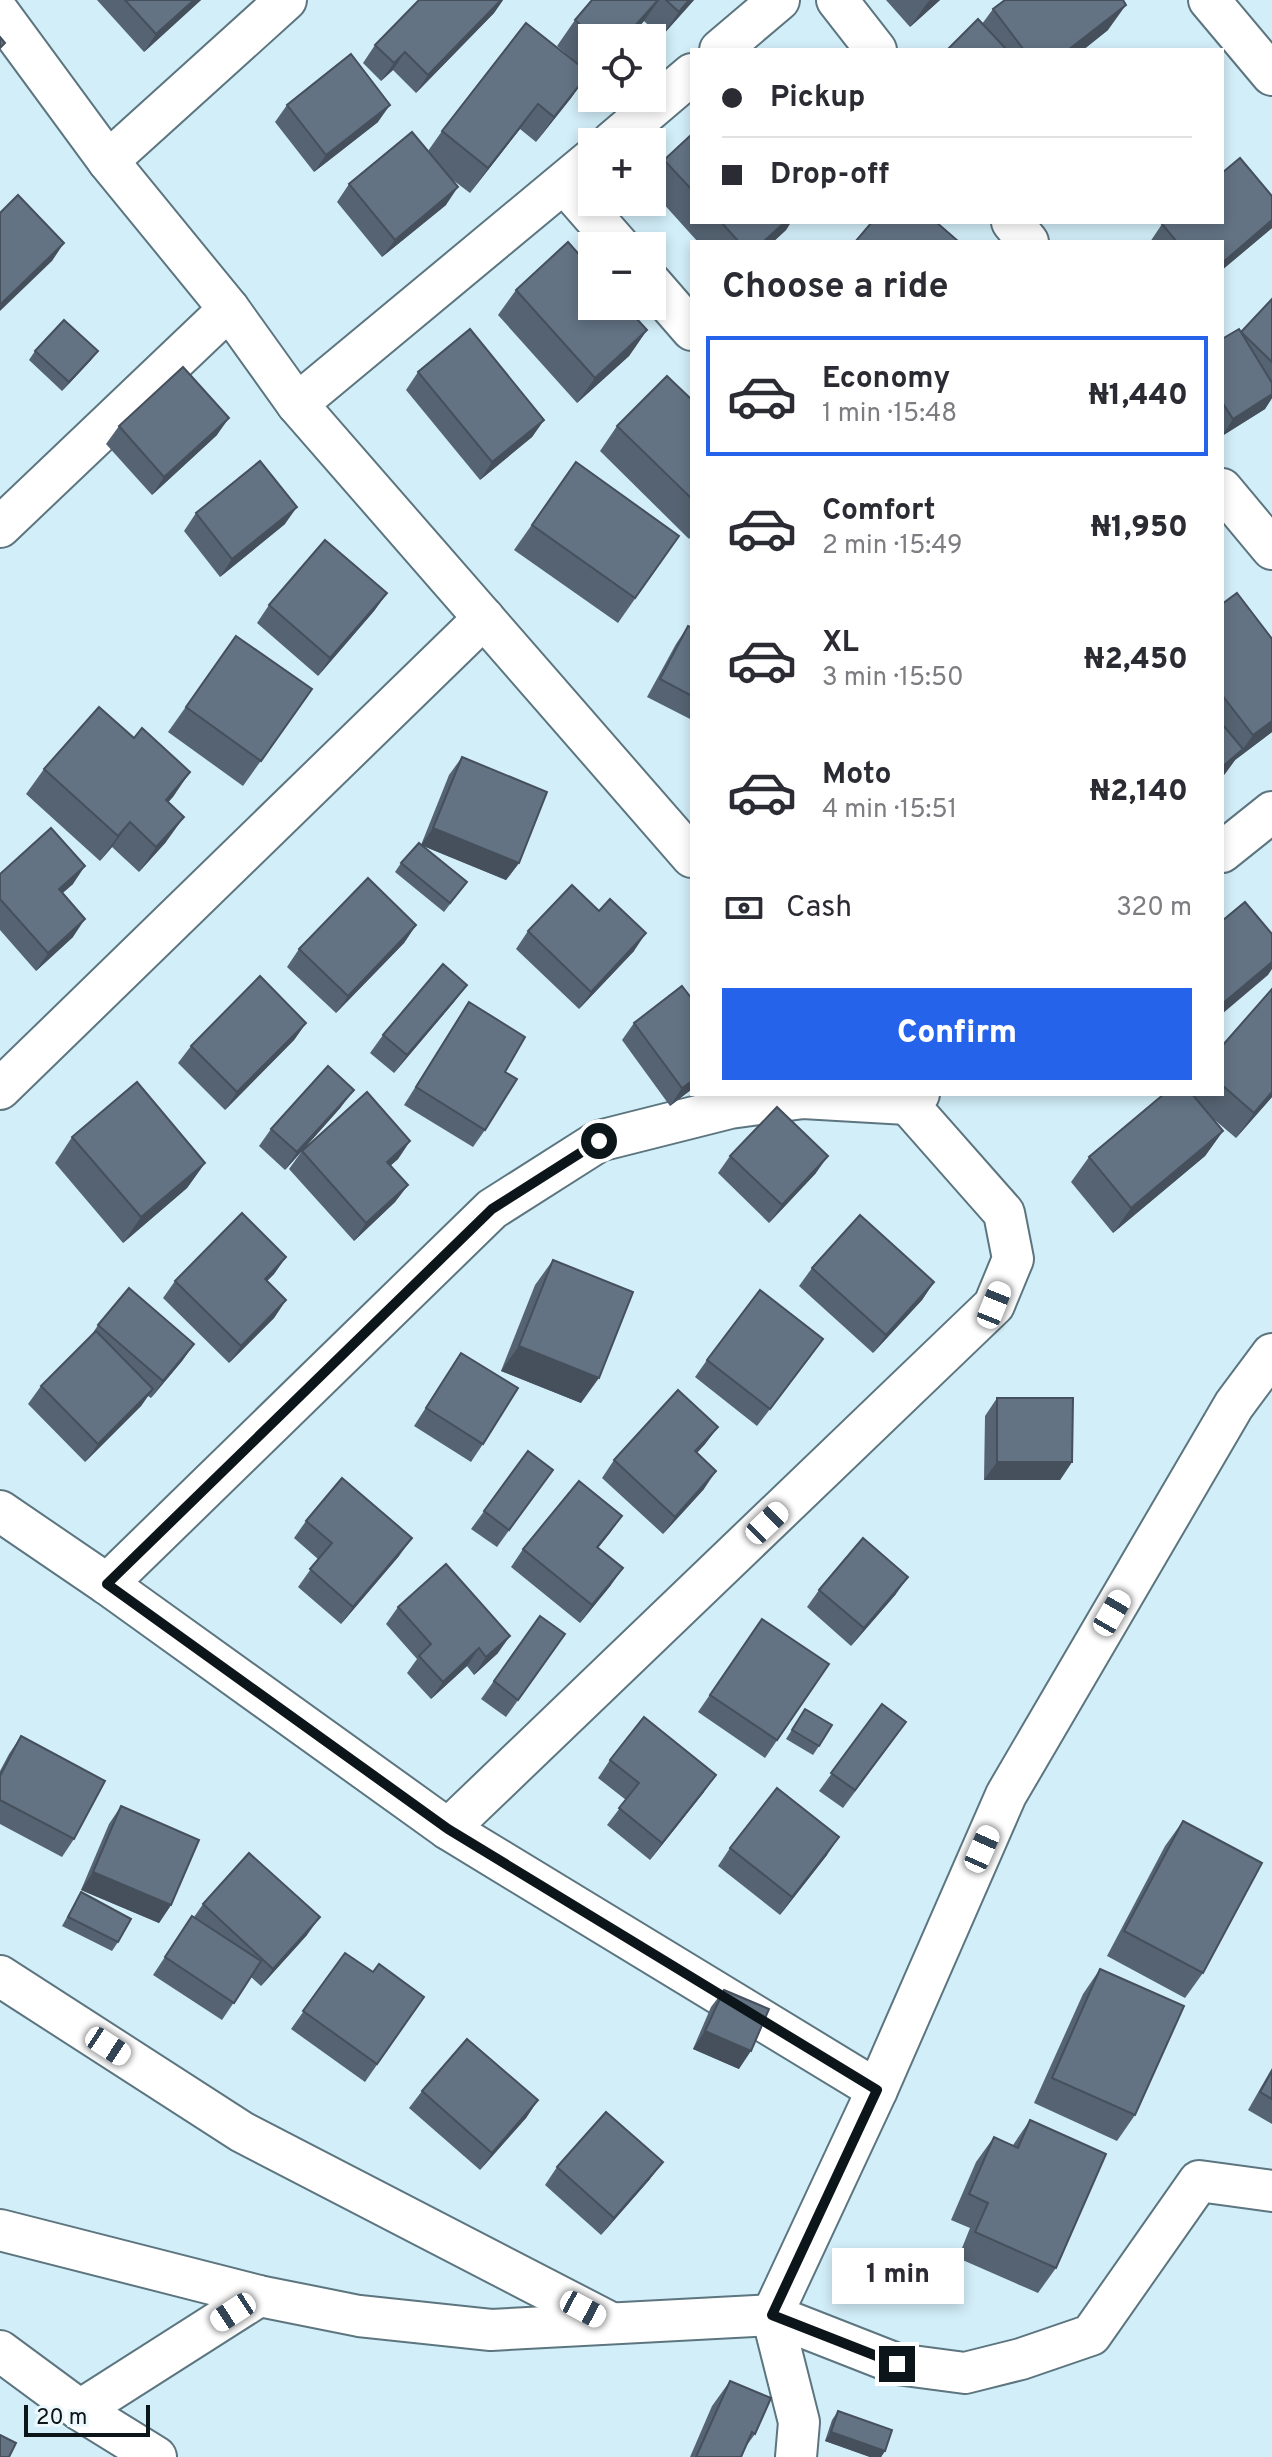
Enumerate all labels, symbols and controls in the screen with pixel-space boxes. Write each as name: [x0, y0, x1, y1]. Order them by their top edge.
map controls: [578, 24, 666, 320]
button: locate: [578, 24, 666, 112]
text: Pickup: [770, 80, 865, 117]
button: +: [578, 128, 666, 216]
text: Drop-off: [770, 157, 889, 194]
button: −: [578, 232, 666, 320]
text: Choose a ride: [722, 265, 948, 311]
icon: car: [726, 360, 798, 432]
text: Economy: [822, 361, 950, 398]
text: ₦1,440: [1088, 378, 1188, 415]
text: 1 min · 15:48: [822, 398, 957, 431]
icon: car: [726, 492, 798, 564]
text: Comfort: [822, 493, 935, 530]
text: ₦1,950: [1091, 510, 1188, 547]
text: 2 min · 15:49: [822, 530, 962, 563]
icon: car: [726, 624, 798, 696]
text: XL: [822, 625, 859, 662]
text: ₦2,450: [1084, 642, 1188, 679]
text: 3 min · 15:50: [822, 662, 964, 695]
icon: car: [726, 756, 798, 828]
text: Moto: [822, 757, 892, 794]
text: ₦2,140: [1090, 774, 1188, 811]
text: 4 min · 15:51: [822, 794, 957, 827]
icon: cash: [722, 886, 766, 930]
text: Cash: [786, 890, 852, 927]
text: 320 m: [1116, 892, 1192, 925]
button: Confirm: [722, 988, 1192, 1080]
route start: [581, 1123, 617, 1159]
car: [974, 1278, 1014, 1332]
car: [741, 1498, 793, 1548]
car: [1090, 1586, 1134, 1640]
car: [961, 1822, 1003, 1876]
car: [81, 2023, 135, 2069]
callout: 1 min: [831, 2248, 963, 2304]
text: 1 min: [866, 2259, 930, 2292]
car: [556, 2287, 610, 2331]
car: [206, 2289, 260, 2335]
route end: [879, 2346, 915, 2382]
scale bar: [24, 2401, 150, 2437]
text: 20 m: [36, 2405, 87, 2432]

